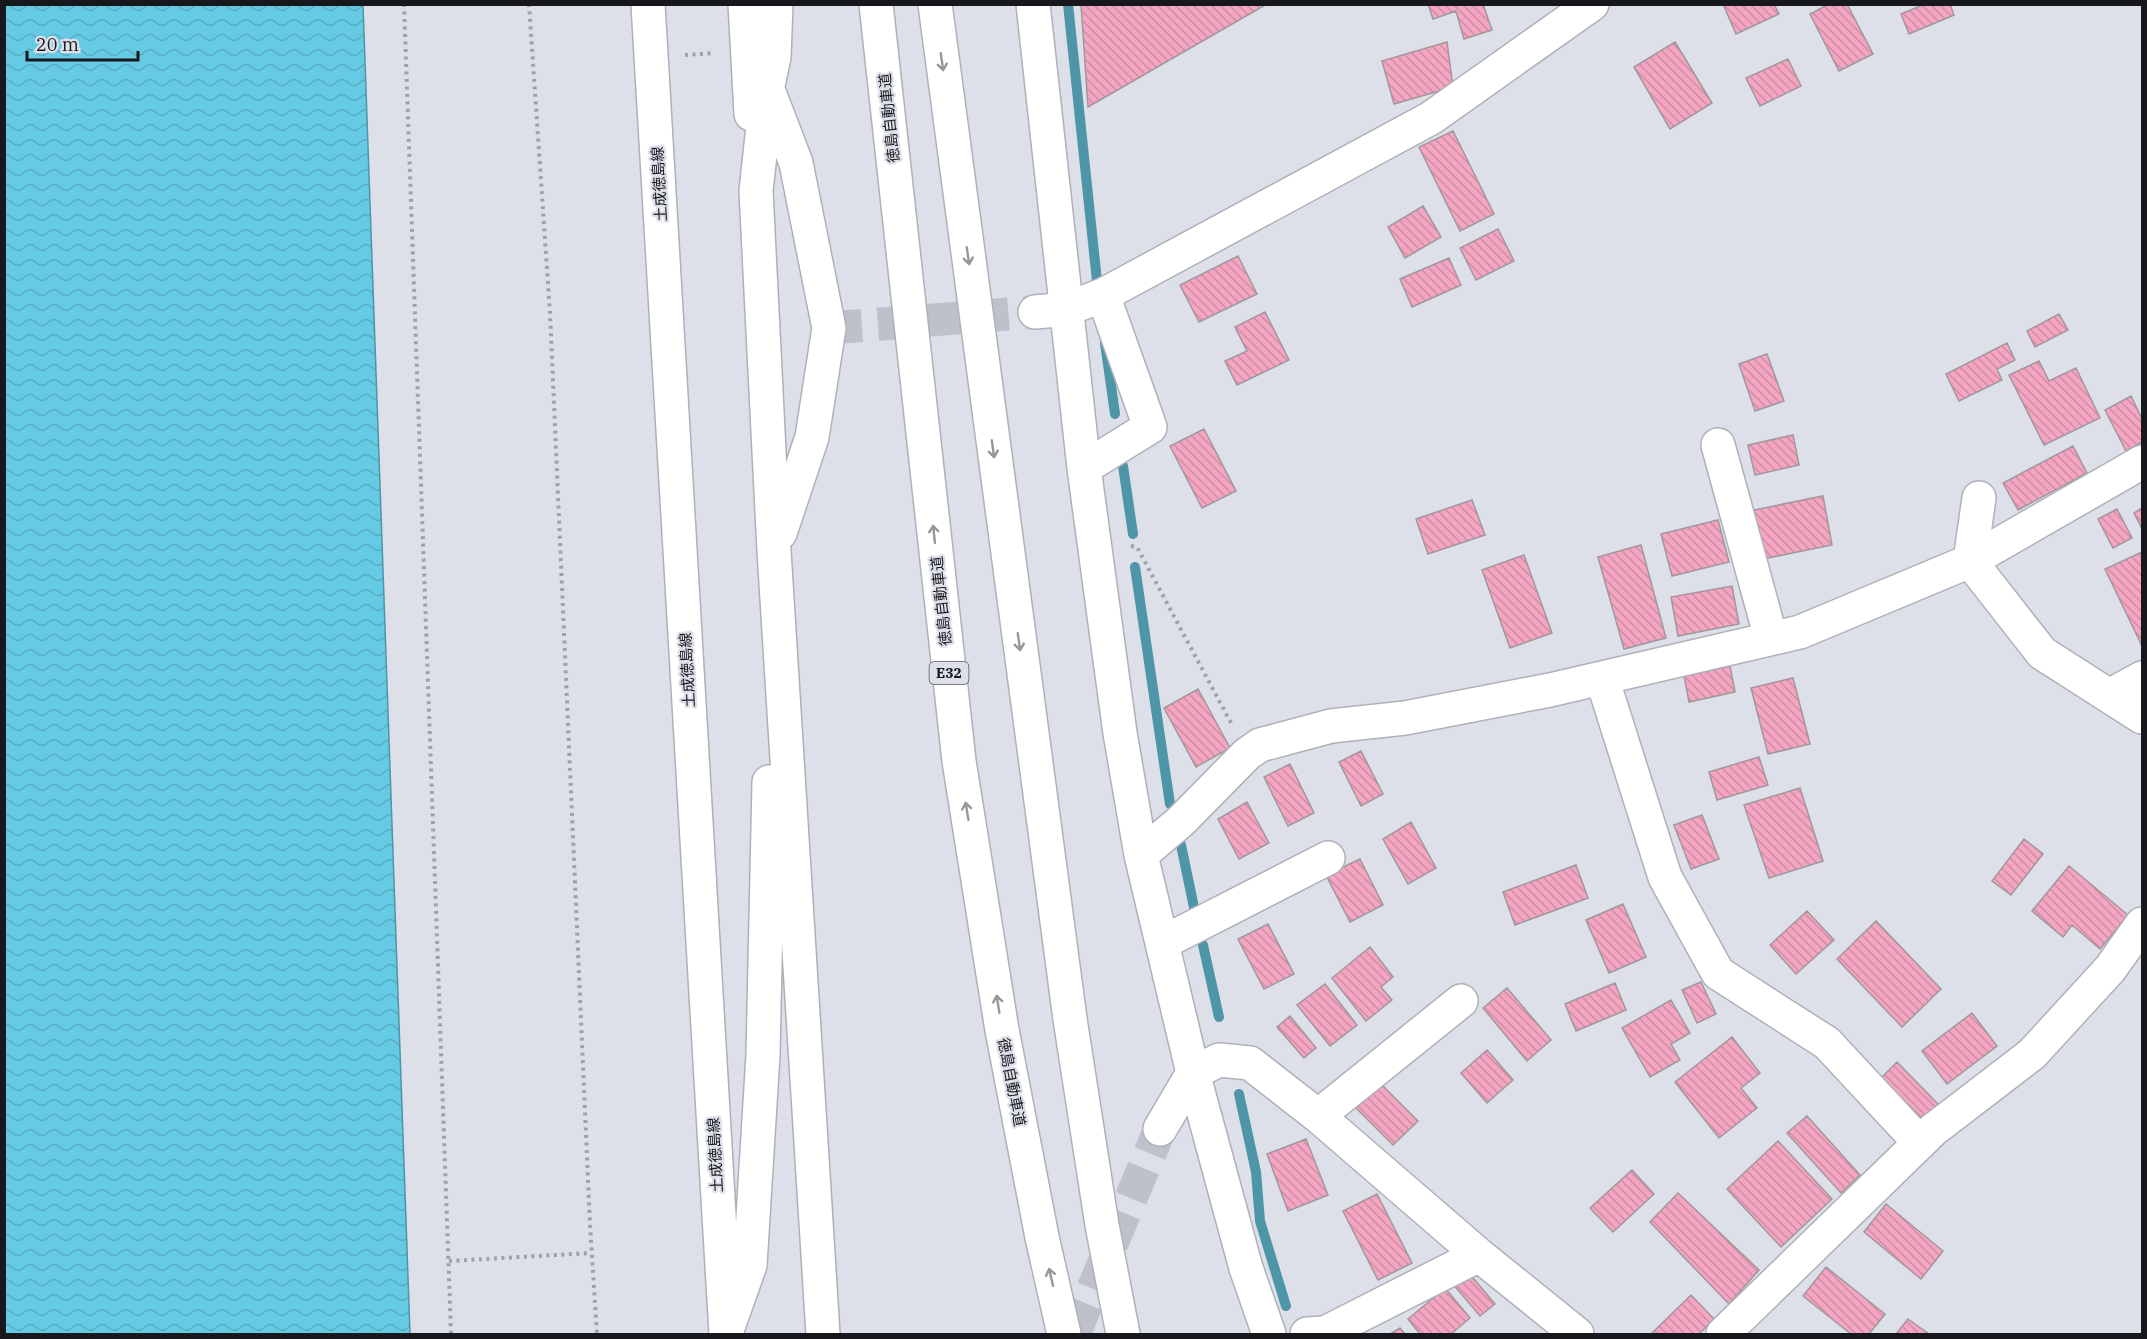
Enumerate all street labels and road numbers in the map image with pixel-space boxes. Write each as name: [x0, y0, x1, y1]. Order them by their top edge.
street label: 徳島自動車道: [875, 72, 903, 164]
street label: 土成徳島線: [648, 146, 670, 222]
street label: 徳島自動車道: [927, 555, 955, 647]
street label: 土成徳島線: [676, 632, 698, 708]
road number: E32: [930, 662, 968, 684]
street label: 徳島自動車道: [994, 1036, 1030, 1128]
street label: 土成徳島線: [704, 1117, 726, 1193]

